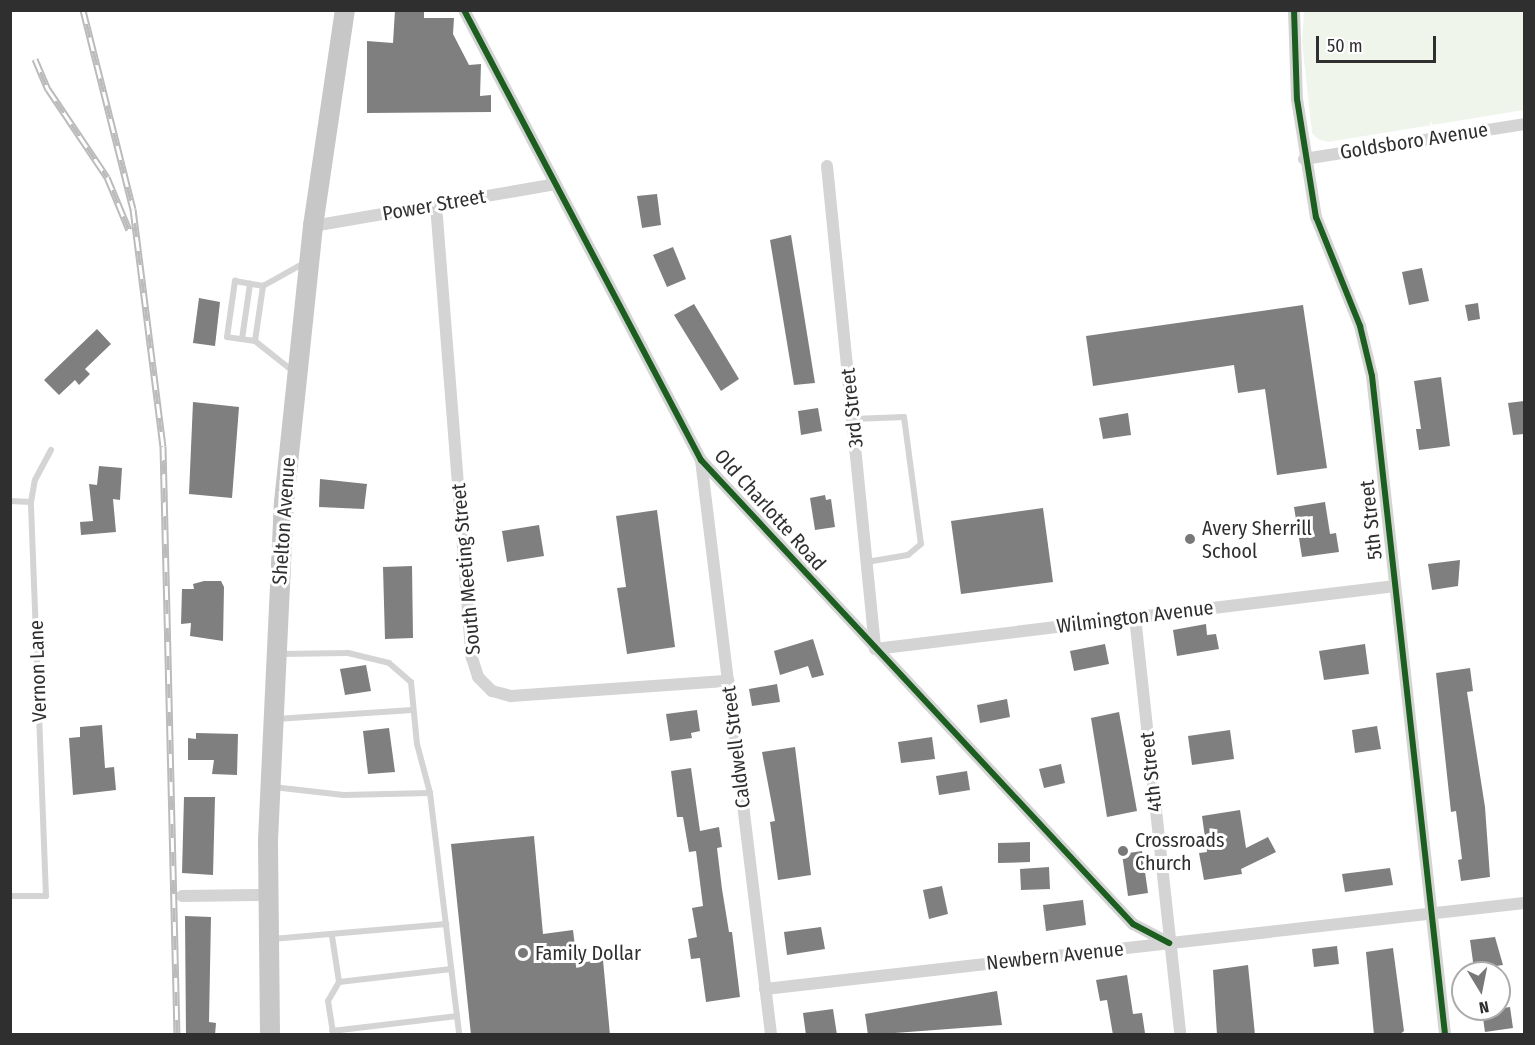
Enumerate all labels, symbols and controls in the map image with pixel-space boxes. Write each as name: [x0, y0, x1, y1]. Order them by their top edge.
scale bar: [1319, 24, 1439, 62]
text: 50 m: [1327, 35, 1363, 57]
street label: Goldsboro Avenue: [1338, 117, 1490, 165]
street label: Power Street: [381, 184, 487, 226]
street label: 3rd Street: [836, 367, 868, 449]
street label: Old Charlotte Road: [709, 444, 831, 576]
street label: Shelton Avenue: [268, 456, 300, 586]
street label: 5th Street: [1355, 479, 1387, 561]
street label: South Meeting Street: [447, 482, 485, 656]
place label: Avery Sherrill School: [1202, 516, 1312, 563]
marker: Avery Sherrill School: [1183, 532, 1197, 546]
street label: Wilmington Avenue: [1055, 595, 1215, 639]
street label: Vernon Lane: [24, 620, 52, 722]
street label: Caldwell Street: [717, 685, 755, 809]
street label: 4th Street: [1135, 731, 1167, 813]
place label: Crossroads Church: [1135, 828, 1224, 875]
marker: Crossroads Church: [1116, 844, 1130, 858]
street label: Newbern Avenue: [985, 937, 1125, 975]
place label: Family Dollar: [535, 941, 641, 965]
marker: Family Dollar: [516, 946, 530, 960]
north arrow: [1451, 961, 1511, 1021]
text: N: [1477, 997, 1490, 1017]

